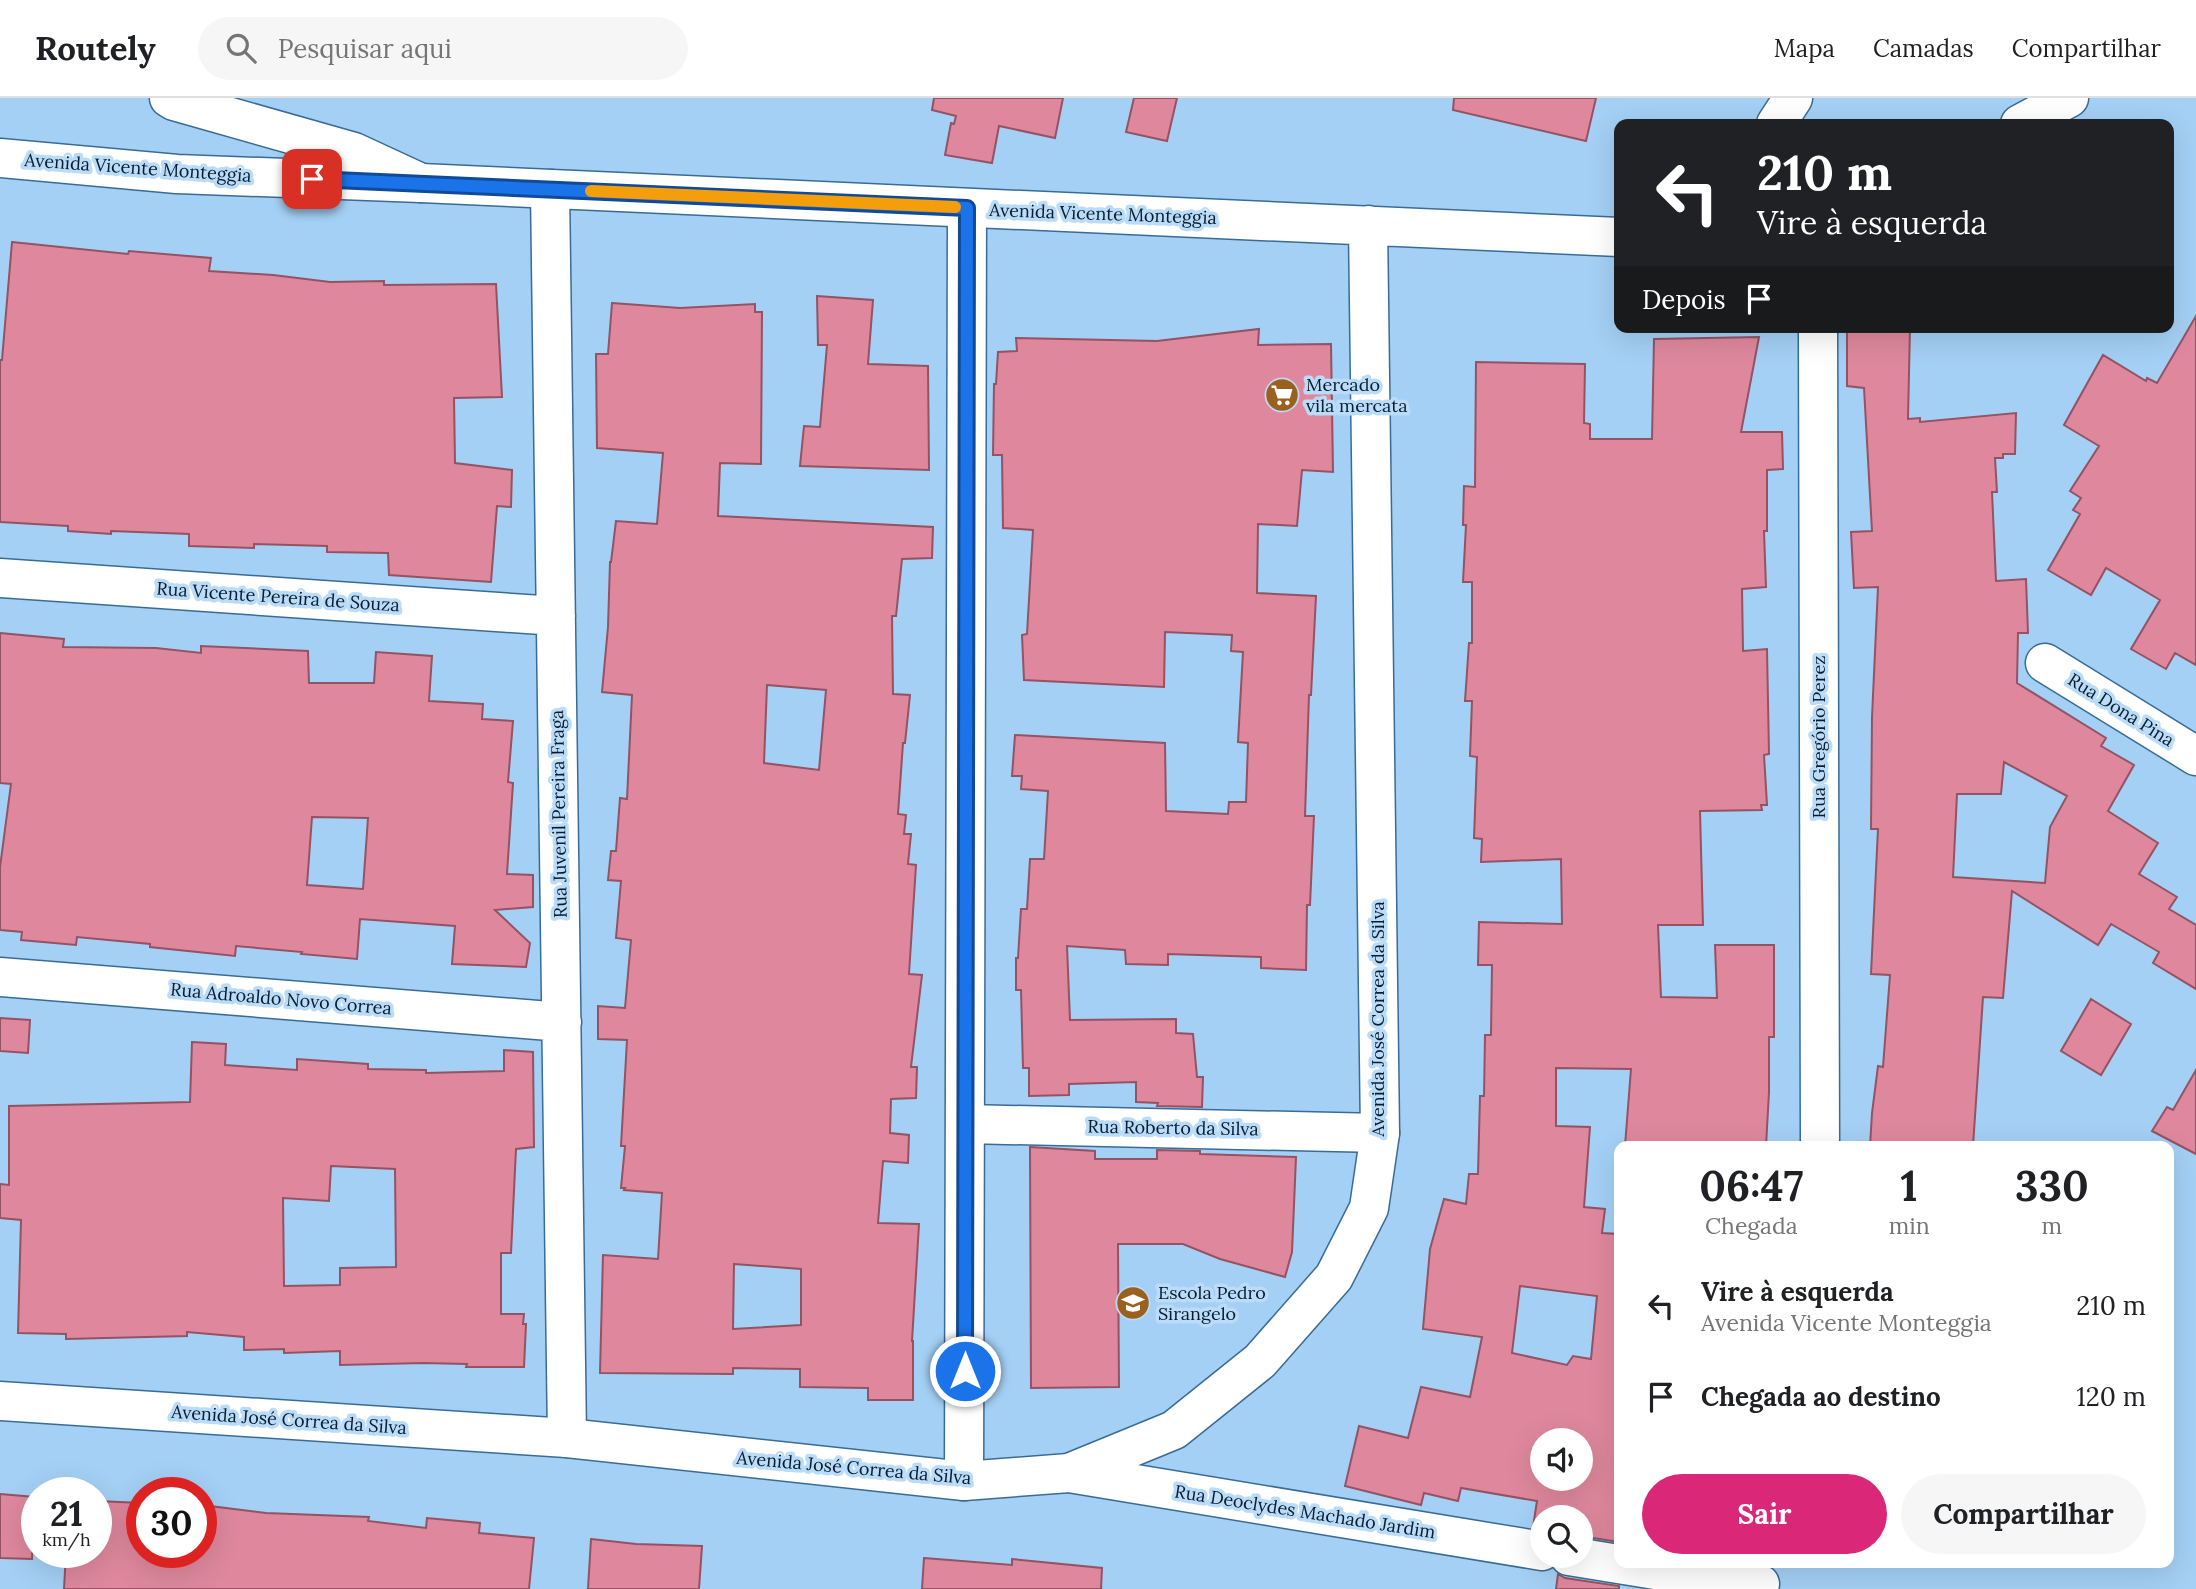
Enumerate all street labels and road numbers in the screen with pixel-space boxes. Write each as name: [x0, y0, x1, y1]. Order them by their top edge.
street label: Avenida Vicente Monteggia: [23, 148, 252, 187]
street label: Avenida Vicente Monteggia: [988, 198, 1217, 229]
street label: Rua Vicente Pereira de Souza: [156, 577, 401, 616]
street label: Rua Gregório Perez: [1807, 656, 1830, 818]
street label: Rua Dona Pina: [2064, 668, 2179, 751]
street label: Rua Juvenil Pereira Fraga: [545, 710, 572, 918]
street label: Avenida José Correa da Silva: [1366, 901, 1389, 1138]
street label: Rua Adroaldo Novo Correa: [169, 977, 393, 1020]
street label: Rua Roberto da Silva: [1087, 1115, 1259, 1140]
street label: Avenida José Correa da Silva: [170, 1400, 407, 1439]
street label: Avenida José Correa da Silva: [735, 1446, 972, 1489]
street label: Rua Deoclydes Machado Jardim: [1173, 1480, 1437, 1543]

